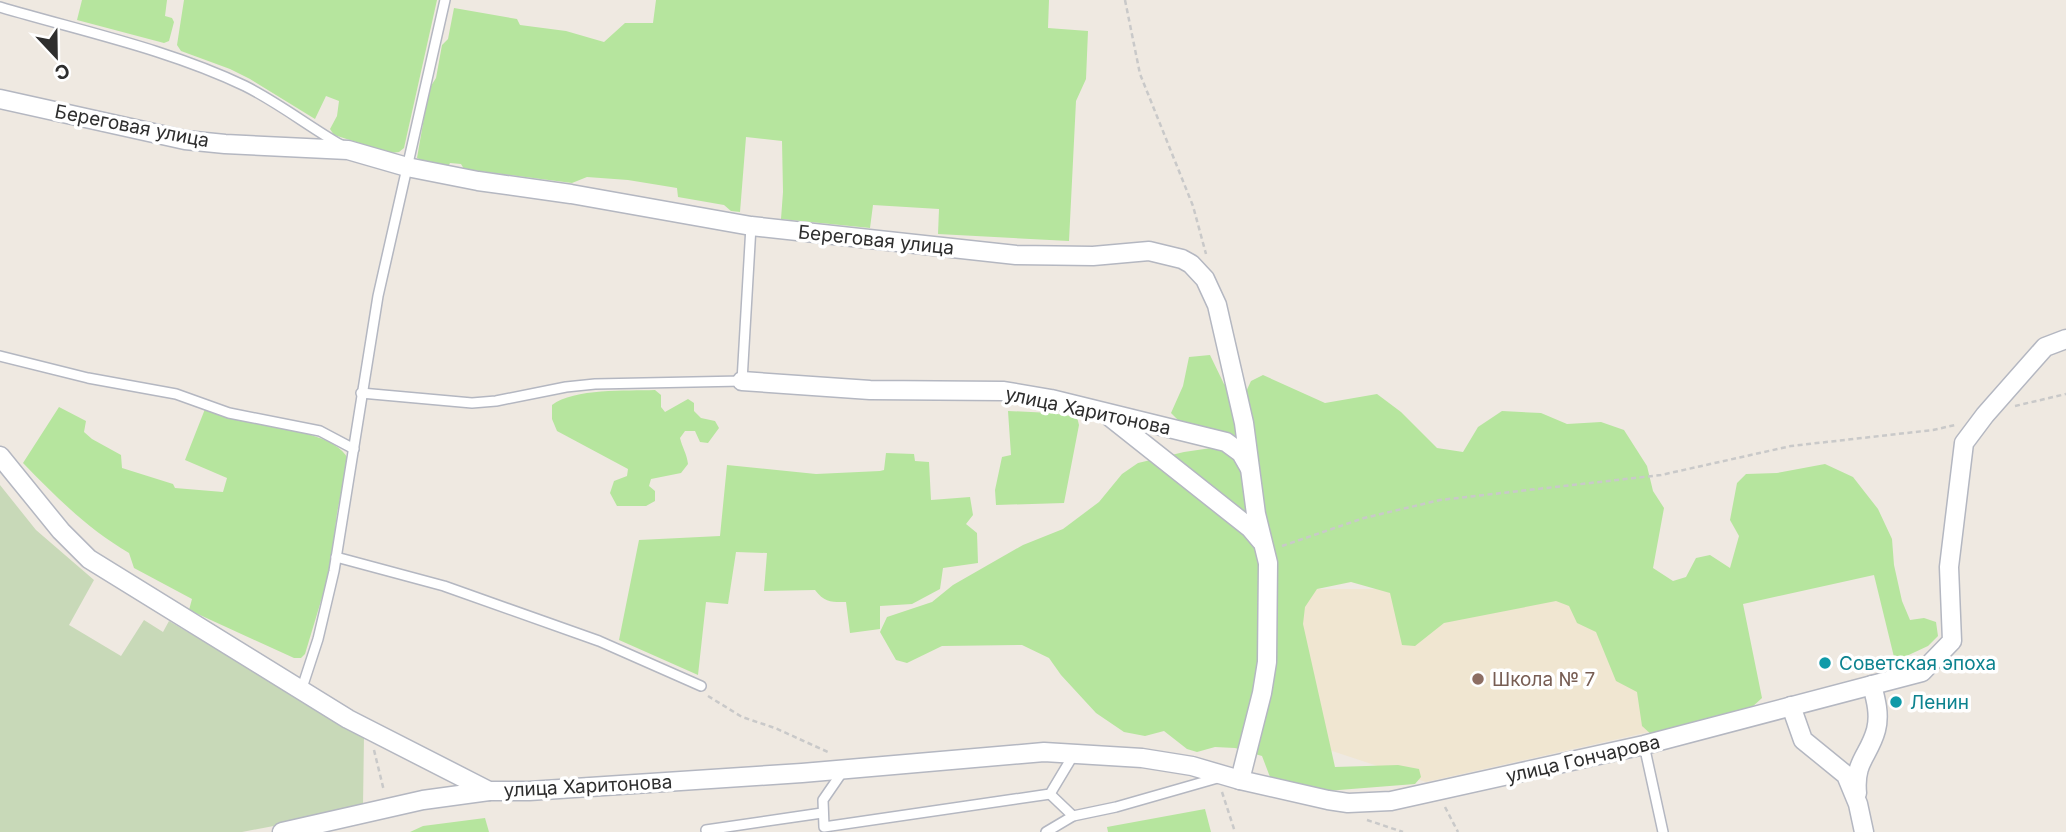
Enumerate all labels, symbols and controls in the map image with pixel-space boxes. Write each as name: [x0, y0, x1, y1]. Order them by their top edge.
north arrow: [21, 21, 91, 91]
text: С: [51, 58, 73, 85]
street label: Береговая улица: [53, 100, 211, 152]
street label: Береговая улица: [797, 220, 955, 260]
street label: улица Харитонова: [1003, 382, 1173, 440]
place label: Советская эпоха: [1839, 652, 1996, 675]
marker: Советская эпоха: [1817, 655, 1833, 671]
place label: Школа № 7: [1492, 668, 1595, 691]
marker: Школа № 7: [1470, 671, 1486, 687]
place label: Ленин: [1910, 691, 1969, 714]
marker: Ленин: [1888, 694, 1904, 710]
street label: улица Гончарова: [1504, 730, 1662, 788]
street label: улица Харитонова: [503, 770, 673, 802]

